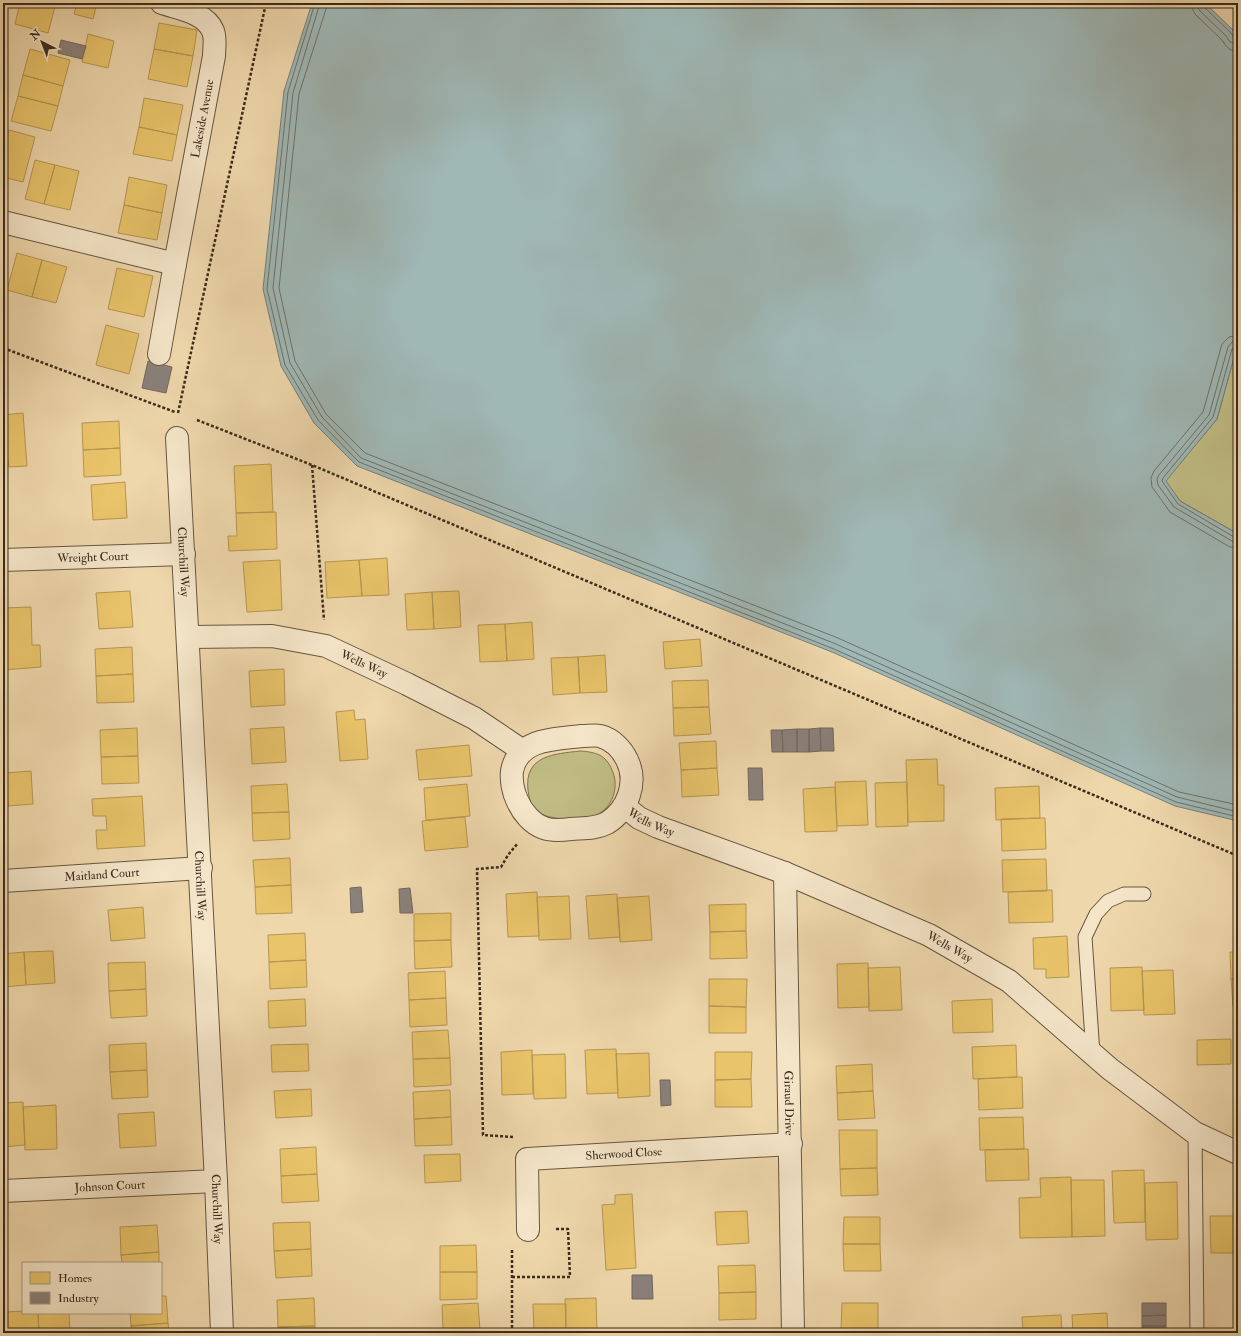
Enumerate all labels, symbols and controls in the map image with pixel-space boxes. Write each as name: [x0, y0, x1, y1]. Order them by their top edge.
north arrow: [22, 22, 62, 62]
text: N: [27, 26, 45, 44]
street label: Lakeside Avenue: [188, 78, 217, 159]
street label: Churchill Way: [174, 527, 192, 598]
street label: Wreight Court: [56, 549, 129, 566]
street label: Wells Way: [337, 646, 390, 682]
street label: Wells Way: [624, 804, 677, 841]
street label: Churchill Way: [191, 850, 209, 921]
street label: Maitland Court: [64, 865, 140, 885]
street label: Wells Way: [923, 928, 976, 967]
street label: Giraud Drive: [780, 1070, 797, 1136]
street label: Sherwood Close: [585, 1144, 663, 1164]
street label: Churchill Way: [208, 1174, 226, 1245]
street label: Johnson Court: [73, 1177, 146, 1196]
legend: [22, 1262, 162, 1314]
text: Homes: [58, 1271, 92, 1286]
text: Industry: [58, 1291, 100, 1306]

